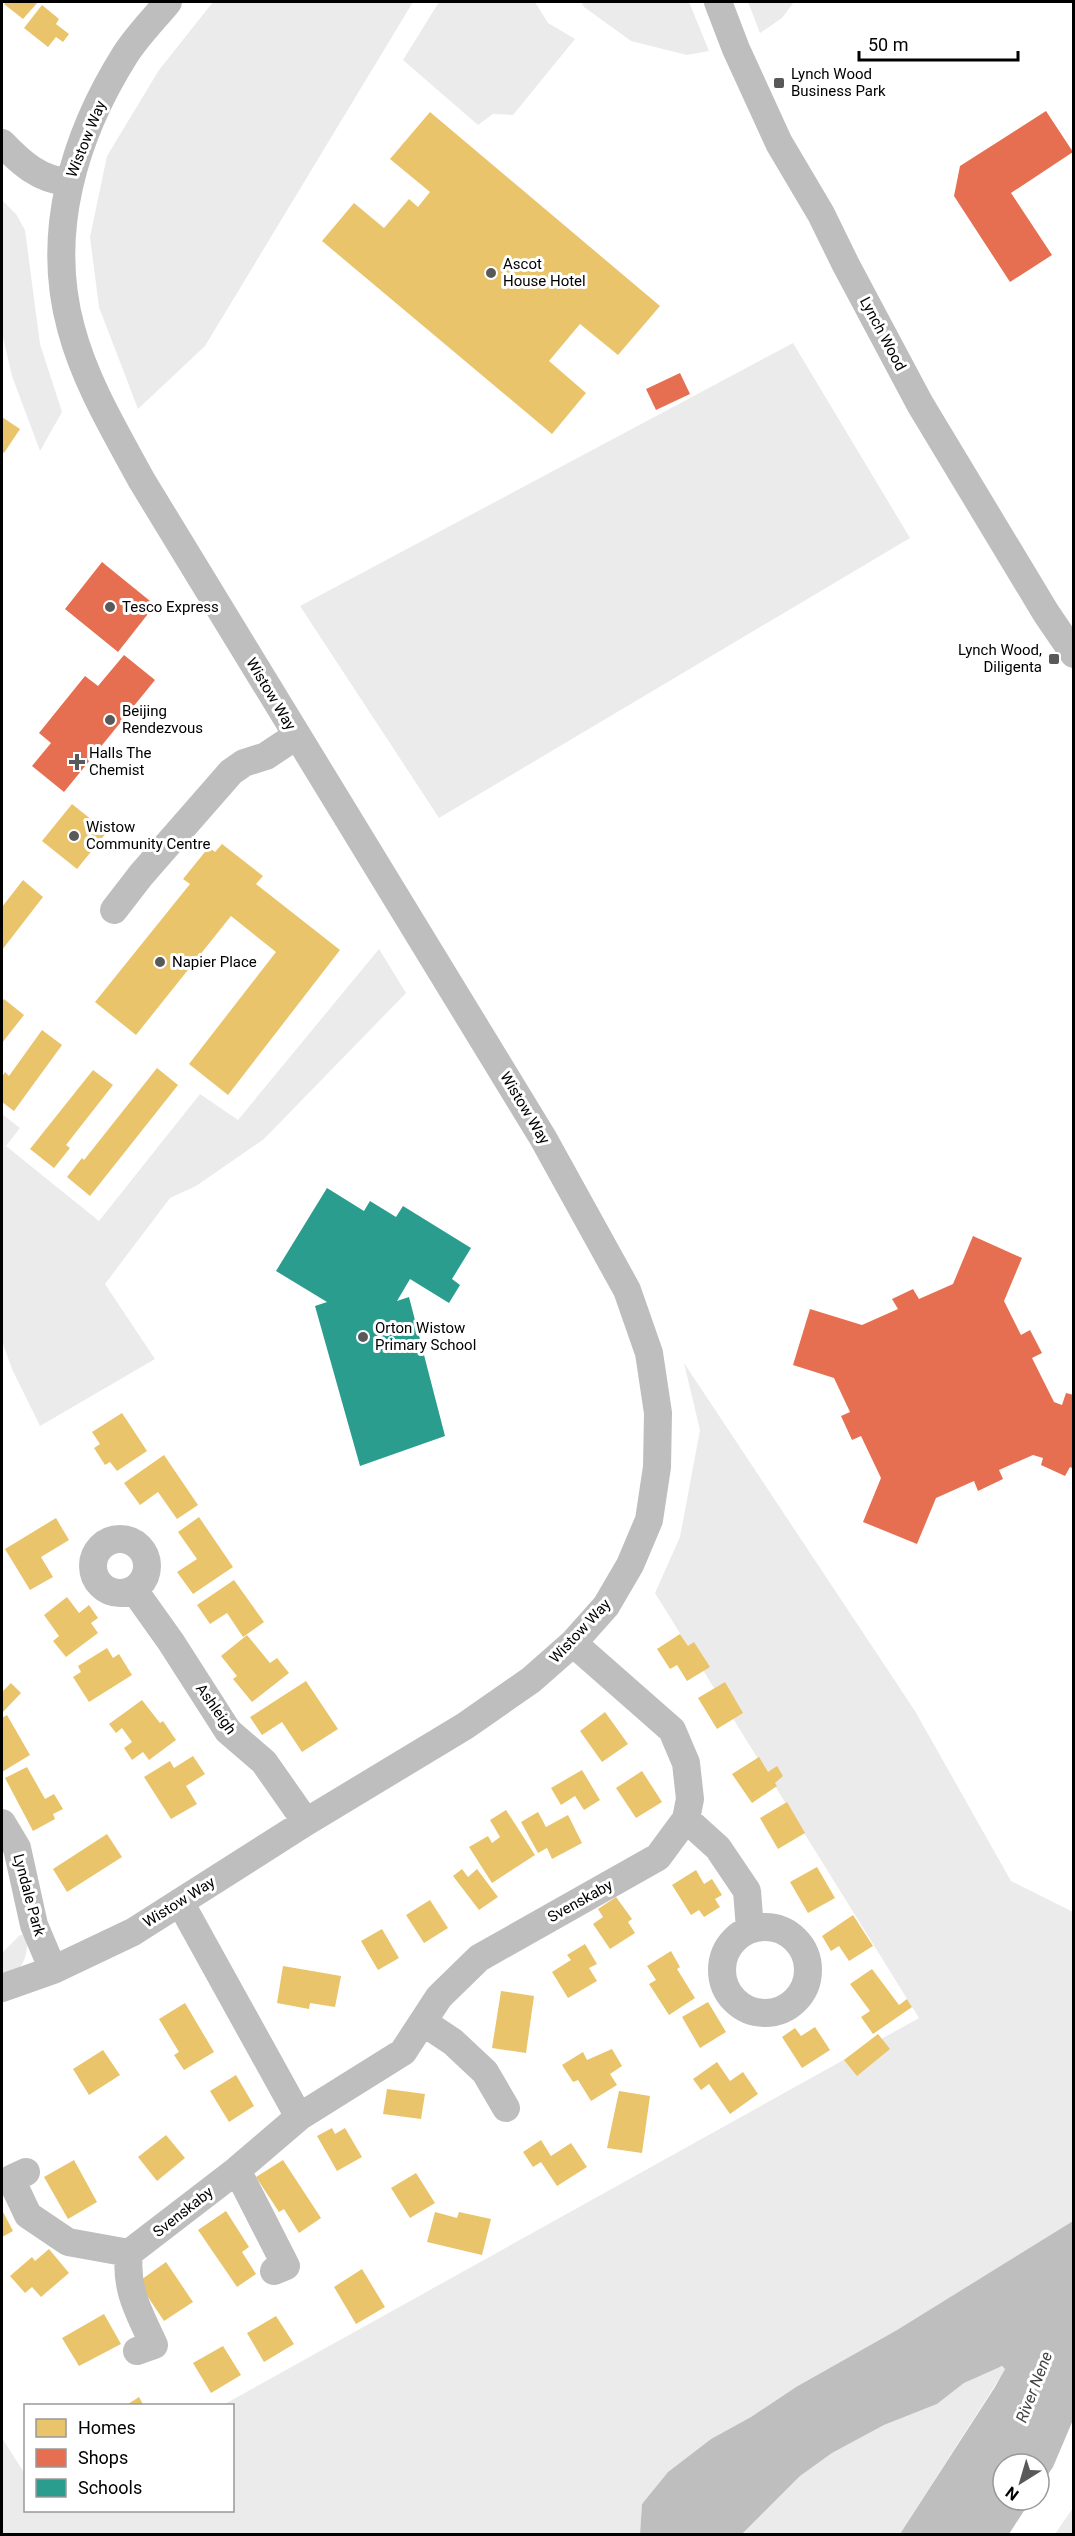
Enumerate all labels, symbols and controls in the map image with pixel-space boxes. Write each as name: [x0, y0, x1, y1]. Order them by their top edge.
scale bar: [859, 24, 1018, 62]
text: 50 m: [868, 34, 908, 55]
place label: Lynch Wood Business Park: [791, 65, 886, 100]
marker: Lynch Wood Business Park: [772, 76, 786, 90]
street label: Wistow Way: [62, 98, 110, 180]
place label: Ascot House Hotel: [503, 255, 586, 290]
marker: Ascot House Hotel: [484, 266, 498, 280]
street label: Lynch Wood: [856, 294, 910, 374]
place label: Tesco Express: [122, 598, 219, 616]
marker: Tesco Express: [103, 600, 117, 614]
place label: Lynch Wood, Diligenta: [958, 641, 1042, 676]
marker: Lynch Wood, Diligenta: [1047, 652, 1061, 666]
street label: Wistow Way: [242, 655, 300, 733]
place label: Beijing Rendezvous: [122, 702, 203, 737]
marker: Beijing Rendezvous: [103, 713, 117, 727]
place label: Halls The Chemist: [89, 744, 152, 779]
marker: Halls The Chemist: [70, 755, 84, 769]
place label: Wistow Community Centre: [86, 818, 210, 853]
marker: Wistow Community Centre: [67, 829, 81, 843]
place label: Napier Place: [172, 953, 257, 971]
marker: Napier Place: [153, 955, 167, 969]
street label: Wistow Way: [496, 1069, 554, 1147]
place label: Orton Wistow Primary School: [375, 1319, 476, 1354]
marker: Orton Wistow Primary School: [356, 1330, 370, 1344]
street label: Wistow Way: [546, 1595, 614, 1667]
street label: Ashleigh: [192, 1680, 240, 1738]
street label: Lyndale Park: [9, 1852, 49, 1939]
street label: Wistow Way: [140, 1873, 218, 1931]
street label: Svenskaby: [544, 1876, 616, 1926]
street label: Svenskaby: [149, 2183, 217, 2241]
water label: River Nene: [1012, 2349, 1056, 2425]
legend: [24, 2404, 234, 2512]
text: Homes: [78, 2417, 136, 2438]
text: Shops: [78, 2447, 128, 2468]
north arrow: [991, 2452, 1051, 2512]
text: Schools: [78, 2477, 142, 2498]
text: N: [1002, 2483, 1023, 2505]

